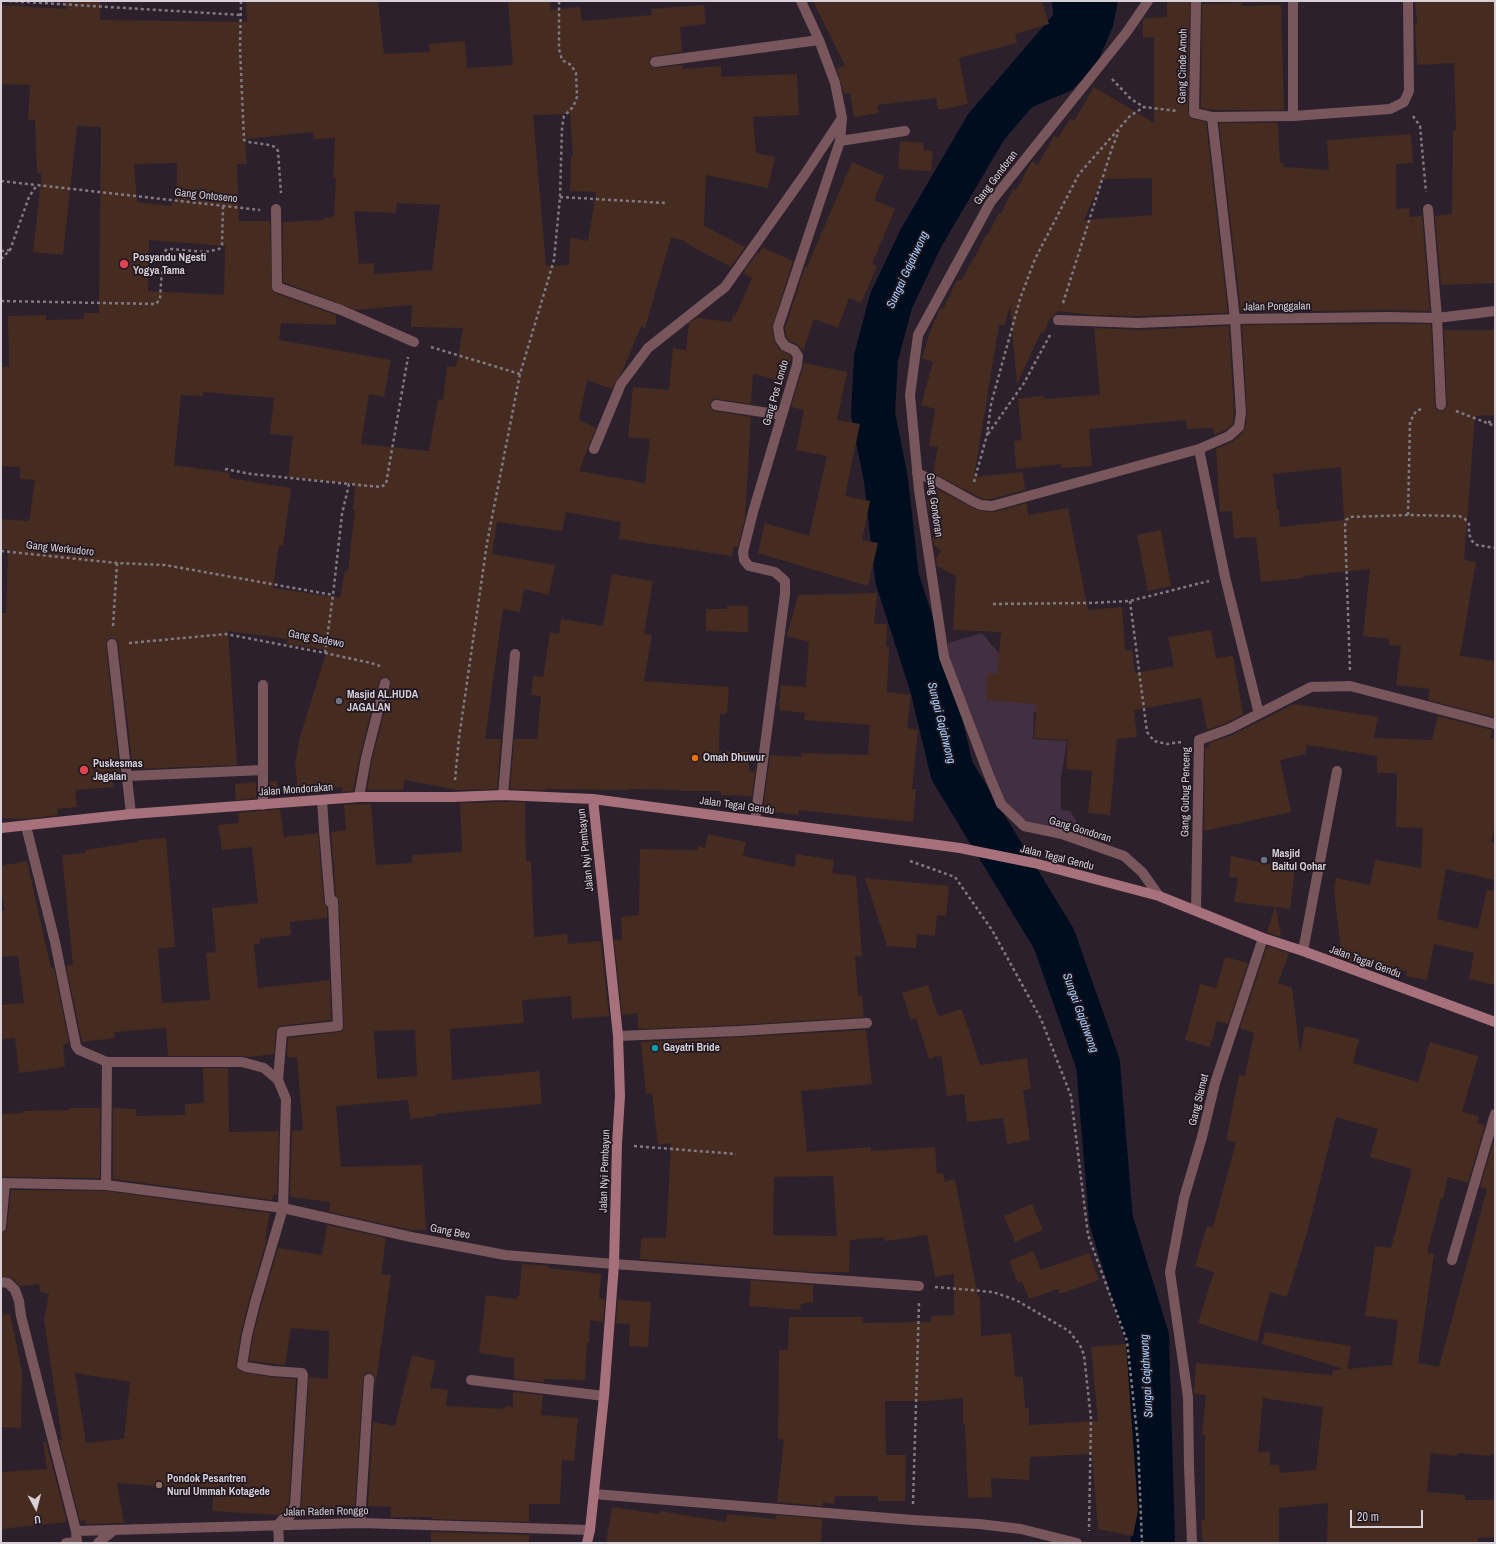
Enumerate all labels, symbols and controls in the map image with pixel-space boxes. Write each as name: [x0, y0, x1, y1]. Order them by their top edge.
street label: Gang Cinde Amoh: [1176, 29, 1190, 103]
street label: Gang Gondoran: [971, 148, 1021, 208]
street label: Gang Ontoseno: [174, 186, 238, 206]
water label: Sungai Gajahwong: [884, 229, 932, 311]
place label: Posyandu Ngesti Yogya Tama: [133, 251, 206, 277]
marker: Posyandu Ngesti Yogya Tama: [118, 258, 130, 270]
street label: Jalan Ponggalan: [1243, 300, 1311, 314]
street label: Gang Pos Londo: [760, 359, 792, 427]
street label: Gang Gondoran: [923, 472, 945, 538]
street label: Gang Werkudoro: [25, 539, 95, 559]
street label: Gang Sadewo: [287, 627, 345, 651]
water label: Sungai Gajahwong: [924, 681, 958, 765]
place label: Masjid AL.HUDA JAGALAN: [347, 688, 418, 714]
marker: Masjid AL.HUDA JAGALAN: [334, 696, 344, 706]
street label: Gang Gubug Penceng: [1179, 747, 1193, 837]
place label: Omah Dhuwur: [703, 751, 765, 765]
marker: Omah Dhuwur: [690, 753, 700, 763]
place label: Puskesmas Jagalan: [93, 757, 143, 783]
marker: Puskesmas Jagalan: [78, 764, 90, 776]
street label: Jalan Mondorakan: [259, 781, 333, 799]
street label: Jalan Tegal Gendu: [699, 794, 775, 818]
street label: Jalan Nyi Pembayun: [575, 808, 597, 892]
street label: Gang Gondoran: [1047, 814, 1113, 846]
street label: Jalan Tegal Gendu: [1019, 842, 1095, 874]
place label: Masjid Baitul Qohar: [1272, 847, 1326, 873]
marker: Masjid Baitul Qohar: [1259, 855, 1269, 865]
street label: Jalan Tegal Gendu: [1327, 943, 1403, 981]
water label: Sungai Gajahwong: [1059, 971, 1101, 1055]
place label: Gayatri Bride: [663, 1041, 720, 1055]
marker: Gayatri Bride: [650, 1043, 660, 1053]
street label: Gang Slamet: [1186, 1073, 1212, 1127]
street label: Jalan Nyi Pembayun: [597, 1129, 613, 1213]
street label: Gang Beo: [429, 1222, 471, 1242]
water label: Sungai Gajahwong: [1138, 1334, 1156, 1418]
place label: Pondok Pesantren Nurul Ummah Kotagede: [167, 1472, 270, 1498]
marker: Pondok Pesantren Nurul Ummah Kotagede: [154, 1480, 164, 1490]
north arrow: [16, 1488, 56, 1528]
scale bar: [1352, 1502, 1425, 1528]
street label: Jalan Raden Ronggo: [284, 1505, 368, 1519]
text: 20 m: [1357, 1509, 1379, 1525]
text: U: [33, 1513, 42, 1527]

